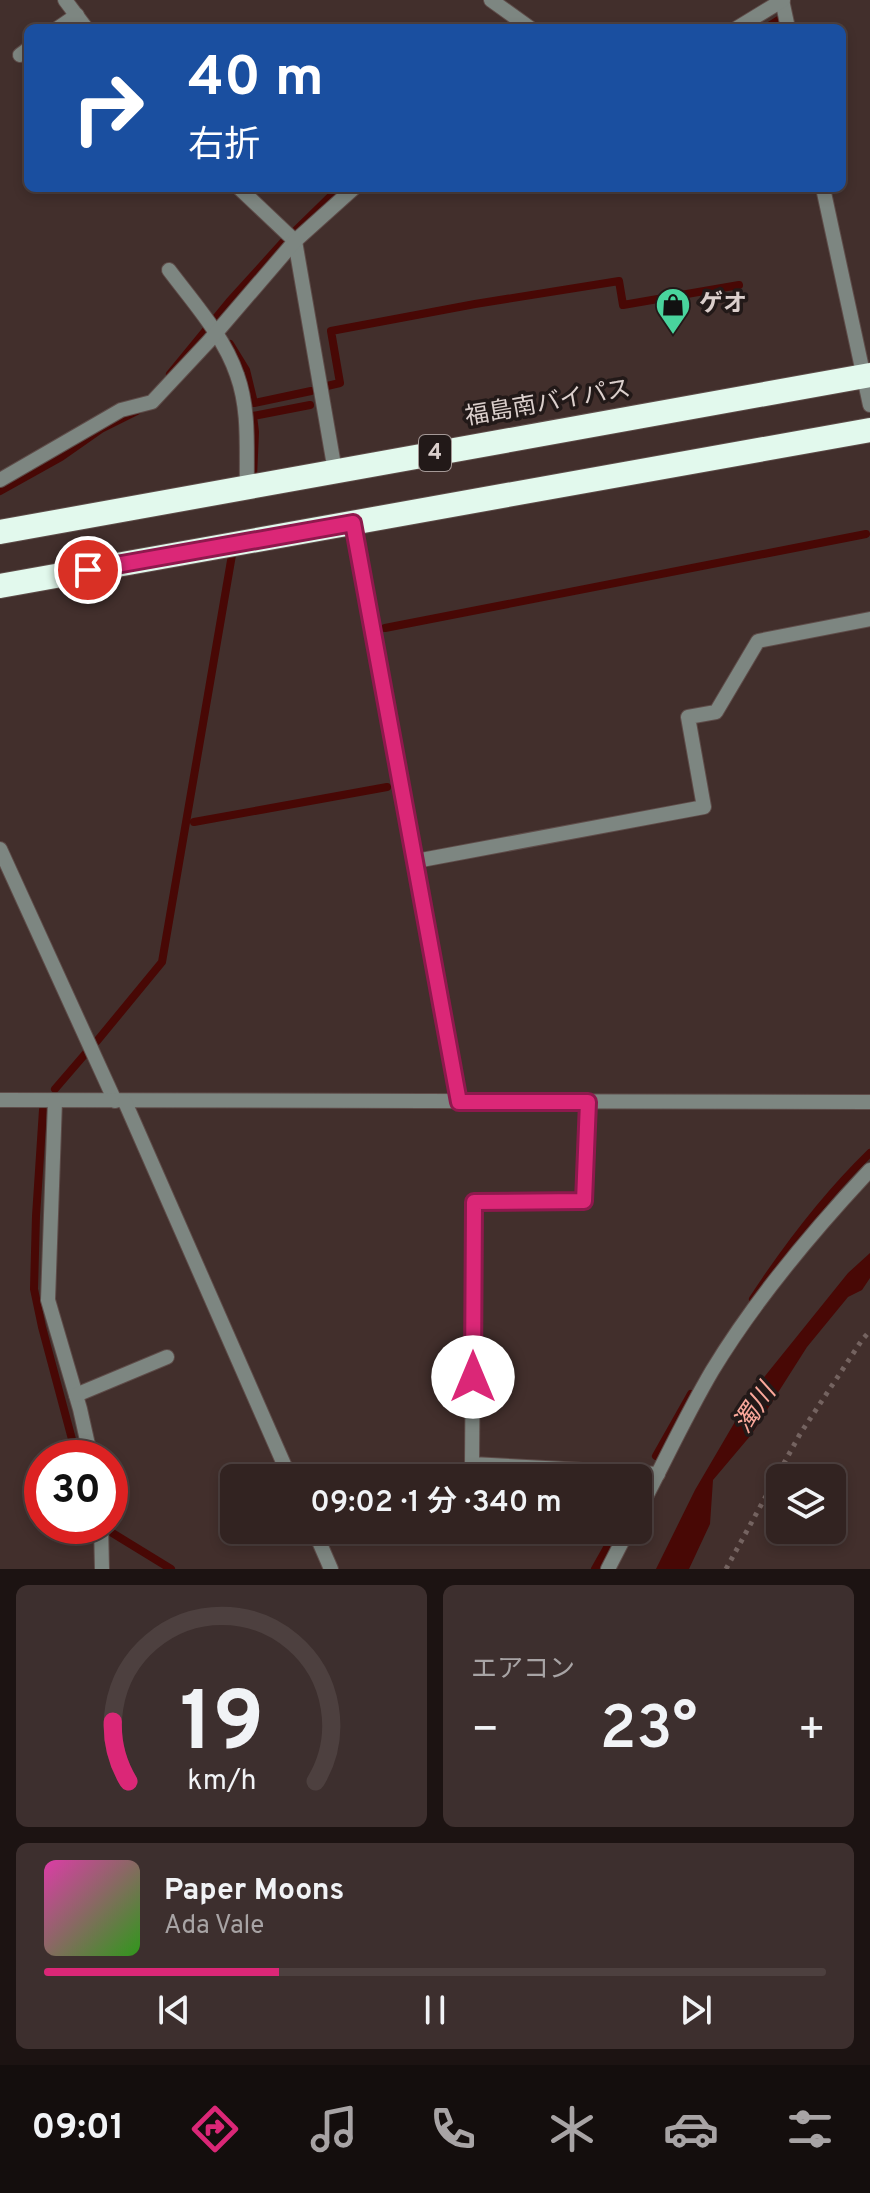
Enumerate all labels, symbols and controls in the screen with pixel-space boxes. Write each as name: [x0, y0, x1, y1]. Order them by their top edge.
text: 40 m: [188, 45, 324, 115]
icon: right: [56, 56, 160, 160]
text: 右折: [188, 124, 260, 170]
shop icon: ゲオ: [654, 286, 692, 336]
place label: ゲオ: [699, 290, 747, 320]
street label: 福島南バイパス: [463, 375, 633, 433]
road number: 4: [419, 435, 451, 471]
pin: [54, 536, 122, 604]
icon: arrive: [66, 548, 110, 592]
position arrow: [431, 1335, 515, 1419]
water label: 濁川: [728, 1376, 786, 1440]
speed limit sign: 30: [24, 1440, 128, 1544]
map controls: [766, 1464, 846, 1544]
button: layers: [766, 1464, 846, 1544]
text: 09:02 · 1 分 · 340 m: [310, 1485, 562, 1522]
text: エアコン: [471, 1654, 575, 1687]
text: 19: [179, 1675, 264, 1780]
text: 23°: [600, 1694, 697, 1770]
text: −: [471, 1704, 499, 1760]
text: +: [798, 1704, 826, 1760]
text: km/h: [187, 1764, 256, 1800]
text: Paper Moons: [164, 1873, 344, 1910]
text: Ada Vale: [164, 1910, 264, 1943]
icon: previous: [152, 1988, 196, 2032]
icon: pause: [413, 1988, 457, 2032]
icon: next: [674, 1988, 718, 2032]
icon: directions: [187, 2101, 243, 2157]
icon: music: [306, 2101, 362, 2157]
icon: phone: [425, 2101, 481, 2157]
icon: climate: [544, 2101, 600, 2157]
icon: car: [663, 2101, 719, 2157]
icon: filters: [782, 2101, 838, 2157]
text: 09:01: [32, 2106, 124, 2152]

